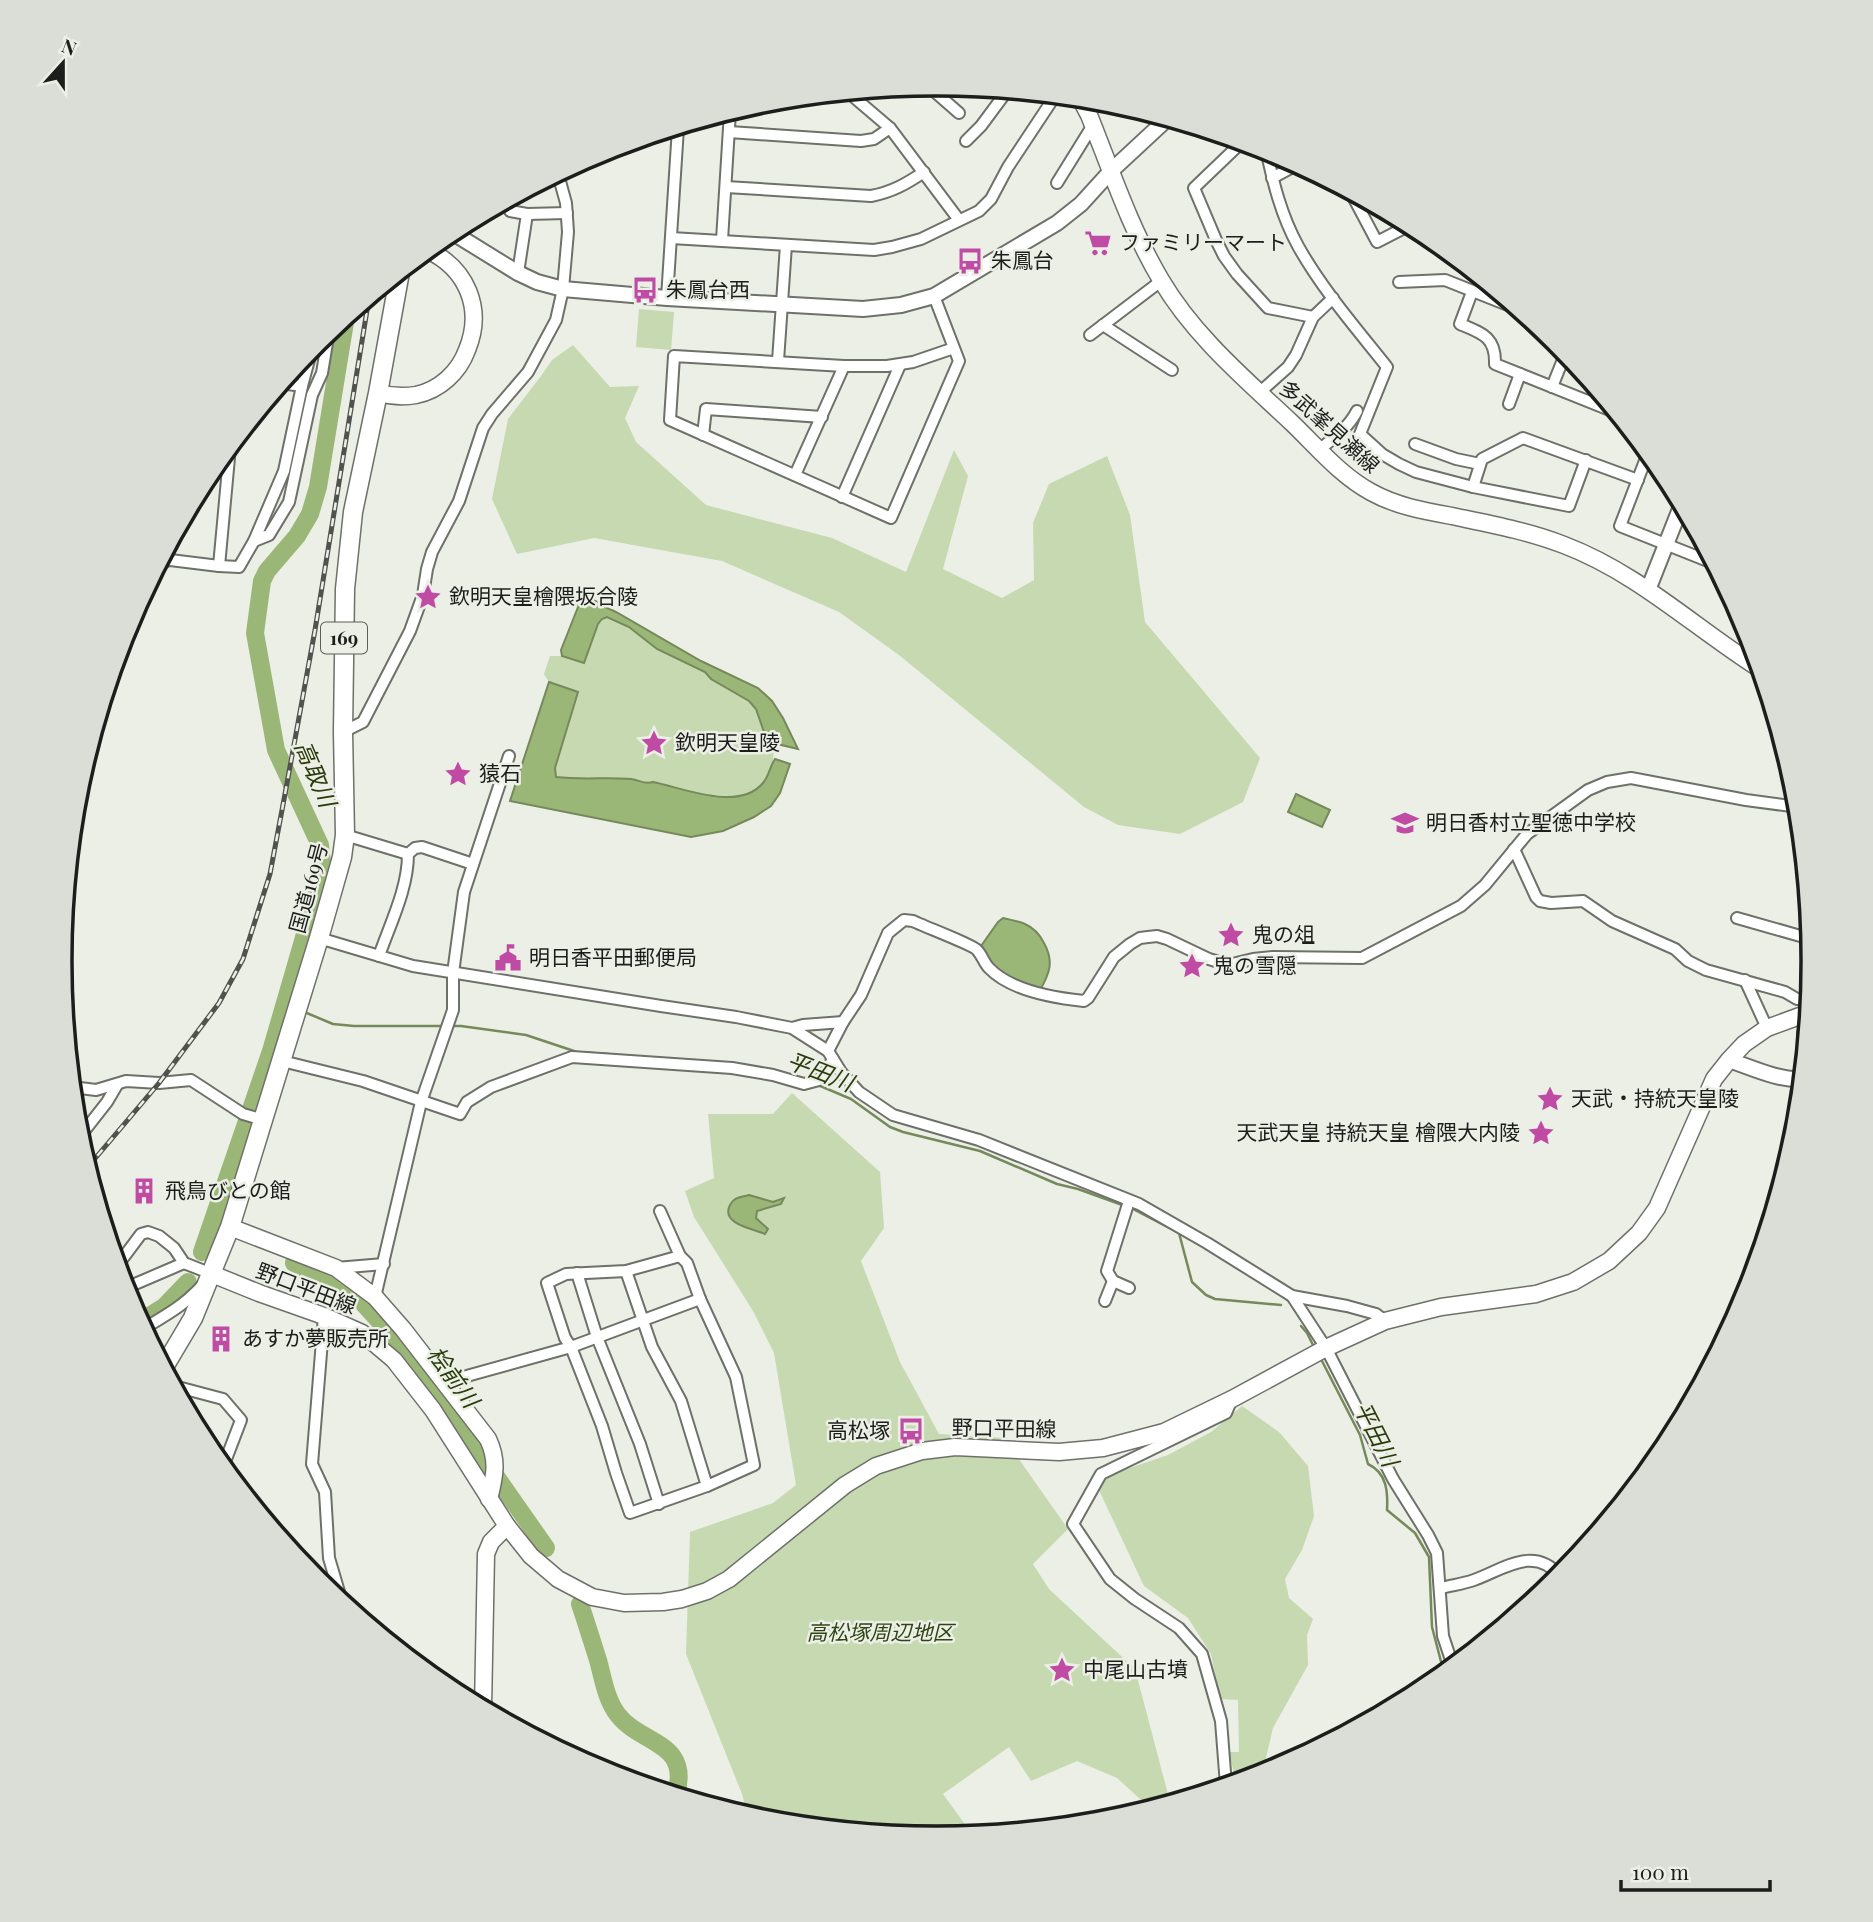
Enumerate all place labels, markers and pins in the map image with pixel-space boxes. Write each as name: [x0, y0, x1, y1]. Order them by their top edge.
place label: ファミリーマート: [1119, 227, 1287, 255]
supermarket icon: ファミリーマート: [1083, 228, 1113, 258]
place label: 朱鳳台: [991, 245, 1054, 273]
bus stop icon: 朱鳳台: [955, 246, 985, 276]
place label: 朱鳳台西: [666, 274, 750, 302]
bus stop icon: 朱鳳台西: [630, 275, 660, 305]
place label: 欽明天皇檜隈坂合陵: [449, 581, 638, 609]
place icon: 欽明天皇檜隈坂合陵: [413, 582, 443, 612]
place label: 欽明天皇陵: [675, 727, 780, 755]
place icon: 欽明天皇陵: [639, 728, 669, 758]
place label: 猿石: [479, 758, 521, 786]
place icon: 猿石: [443, 759, 473, 789]
place label: 明日香村立聖徳中学校: [1426, 807, 1636, 835]
school or university icon: 明日香村立聖徳中学校: [1390, 808, 1420, 838]
place label: 鬼の俎: [1252, 919, 1315, 947]
place icon: 鬼の俎: [1216, 920, 1246, 950]
place label: 明日香平田郵便局: [529, 942, 697, 970]
public building icon: 明日香平田郵便局: [493, 943, 523, 973]
place label: 鬼の雪隠: [1213, 950, 1297, 978]
place icon: 鬼の雪隠: [1177, 951, 1207, 981]
place label: 天武・持統天皇陵: [1571, 1083, 1739, 1111]
place icon: 天武・持統天皇陵: [1535, 1084, 1565, 1114]
place label: 天武天皇 持統天皇 檜隈大内陵: [1237, 1117, 1520, 1145]
place icon: 天武天皇 持統天皇 檜隈大内陵: [1526, 1118, 1556, 1148]
place label: 飛鳥びとの館: [165, 1175, 291, 1203]
building icon: 飛鳥びとの館: [129, 1176, 159, 1206]
place label: あすか夢販売所: [242, 1323, 389, 1351]
building icon: あすか夢販売所: [206, 1324, 236, 1354]
place label: 高松塚: [827, 1415, 890, 1443]
bus stop icon: 高松塚: [896, 1416, 926, 1446]
place label: 中尾山古墳: [1083, 1654, 1188, 1682]
place icon: 中尾山古墳: [1047, 1655, 1077, 1685]

